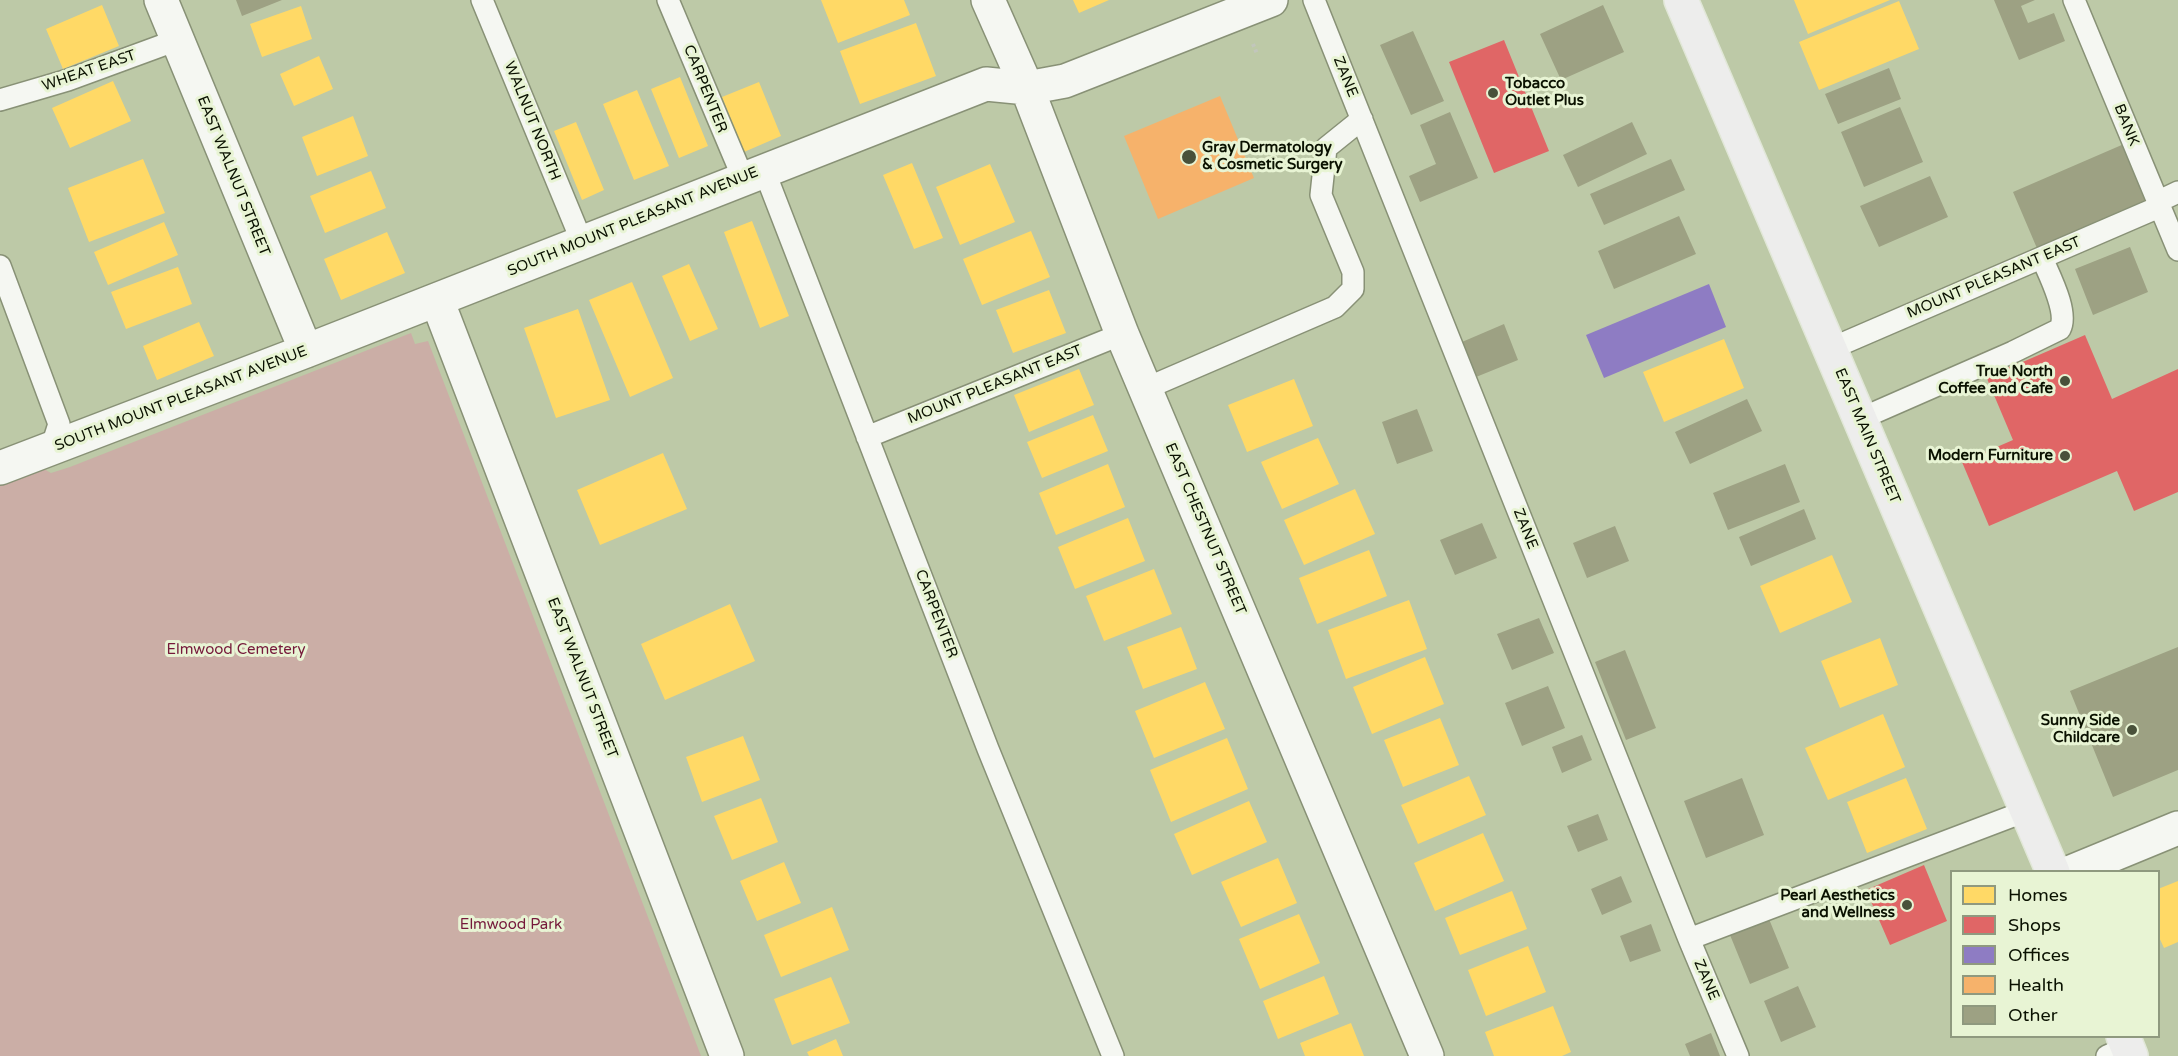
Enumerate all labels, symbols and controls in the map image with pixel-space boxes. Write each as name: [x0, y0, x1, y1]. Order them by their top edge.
street label: CARPENTER: [679, 42, 731, 136]
street label: WHEAT EAST: [40, 47, 138, 95]
street label: ZANE: [1329, 54, 1361, 100]
street label: WALNUT NORTH: [500, 59, 564, 183]
place label: Tobacco Outlet Plus: [1505, 75, 1584, 110]
marker: Tobacco Outlet Plus: [1486, 86, 1500, 100]
street label: EAST WALNUT STREET: [193, 93, 273, 259]
street label: BANK: [2109, 101, 2143, 149]
place label: Gray Dermatology & Cosmetic Surgery: [1202, 139, 1343, 174]
marker: Gray Dermatology & Cosmetic Surgery: [1180, 148, 1198, 166]
street label: SOUTH MOUNT PLEASANT AVENUE: [505, 163, 761, 281]
street label: MOUNT PLEASANT EAST: [1905, 233, 2083, 323]
street label: SOUTH MOUNT PLEASANT AVENUE: [52, 342, 310, 456]
street label: MOUNT PLEASANT EAST: [905, 342, 1085, 428]
place label: True North Coffee and Cafe: [1938, 363, 2053, 398]
street label: EAST MAIN STREET: [1830, 366, 1904, 506]
marker: True North Coffee and Cafe: [2058, 374, 2072, 388]
street label: EAST CHESTNUT STREET: [1161, 440, 1249, 618]
place label: Modern Furniture: [1928, 447, 2053, 465]
marker: Modern Furniture: [2058, 449, 2072, 463]
street label: ZANE: [1509, 506, 1541, 552]
street label: CARPENTER: [911, 567, 961, 661]
street label: EAST WALNUT STREET: [543, 595, 621, 761]
park label: Elmwood Cemetery: [166, 641, 306, 659]
place label: Sunny Side Childcare: [2041, 712, 2120, 747]
marker: Sunny Side Childcare: [2125, 723, 2139, 737]
legend: [1950, 870, 2160, 1038]
text: Homes: [2008, 884, 2068, 906]
place label: Pearl Aesthetics and Wellness: [1780, 887, 1895, 922]
marker: Pearl Aesthetics and Wellness: [1900, 898, 1914, 912]
text: Shops: [2008, 914, 2061, 936]
park label: Elmwood Park: [460, 916, 562, 934]
text: Offices: [2008, 944, 2070, 966]
street label: ZANE: [1689, 957, 1723, 1003]
text: Health: [2008, 974, 2064, 996]
text: Other: [2008, 1004, 2058, 1026]

